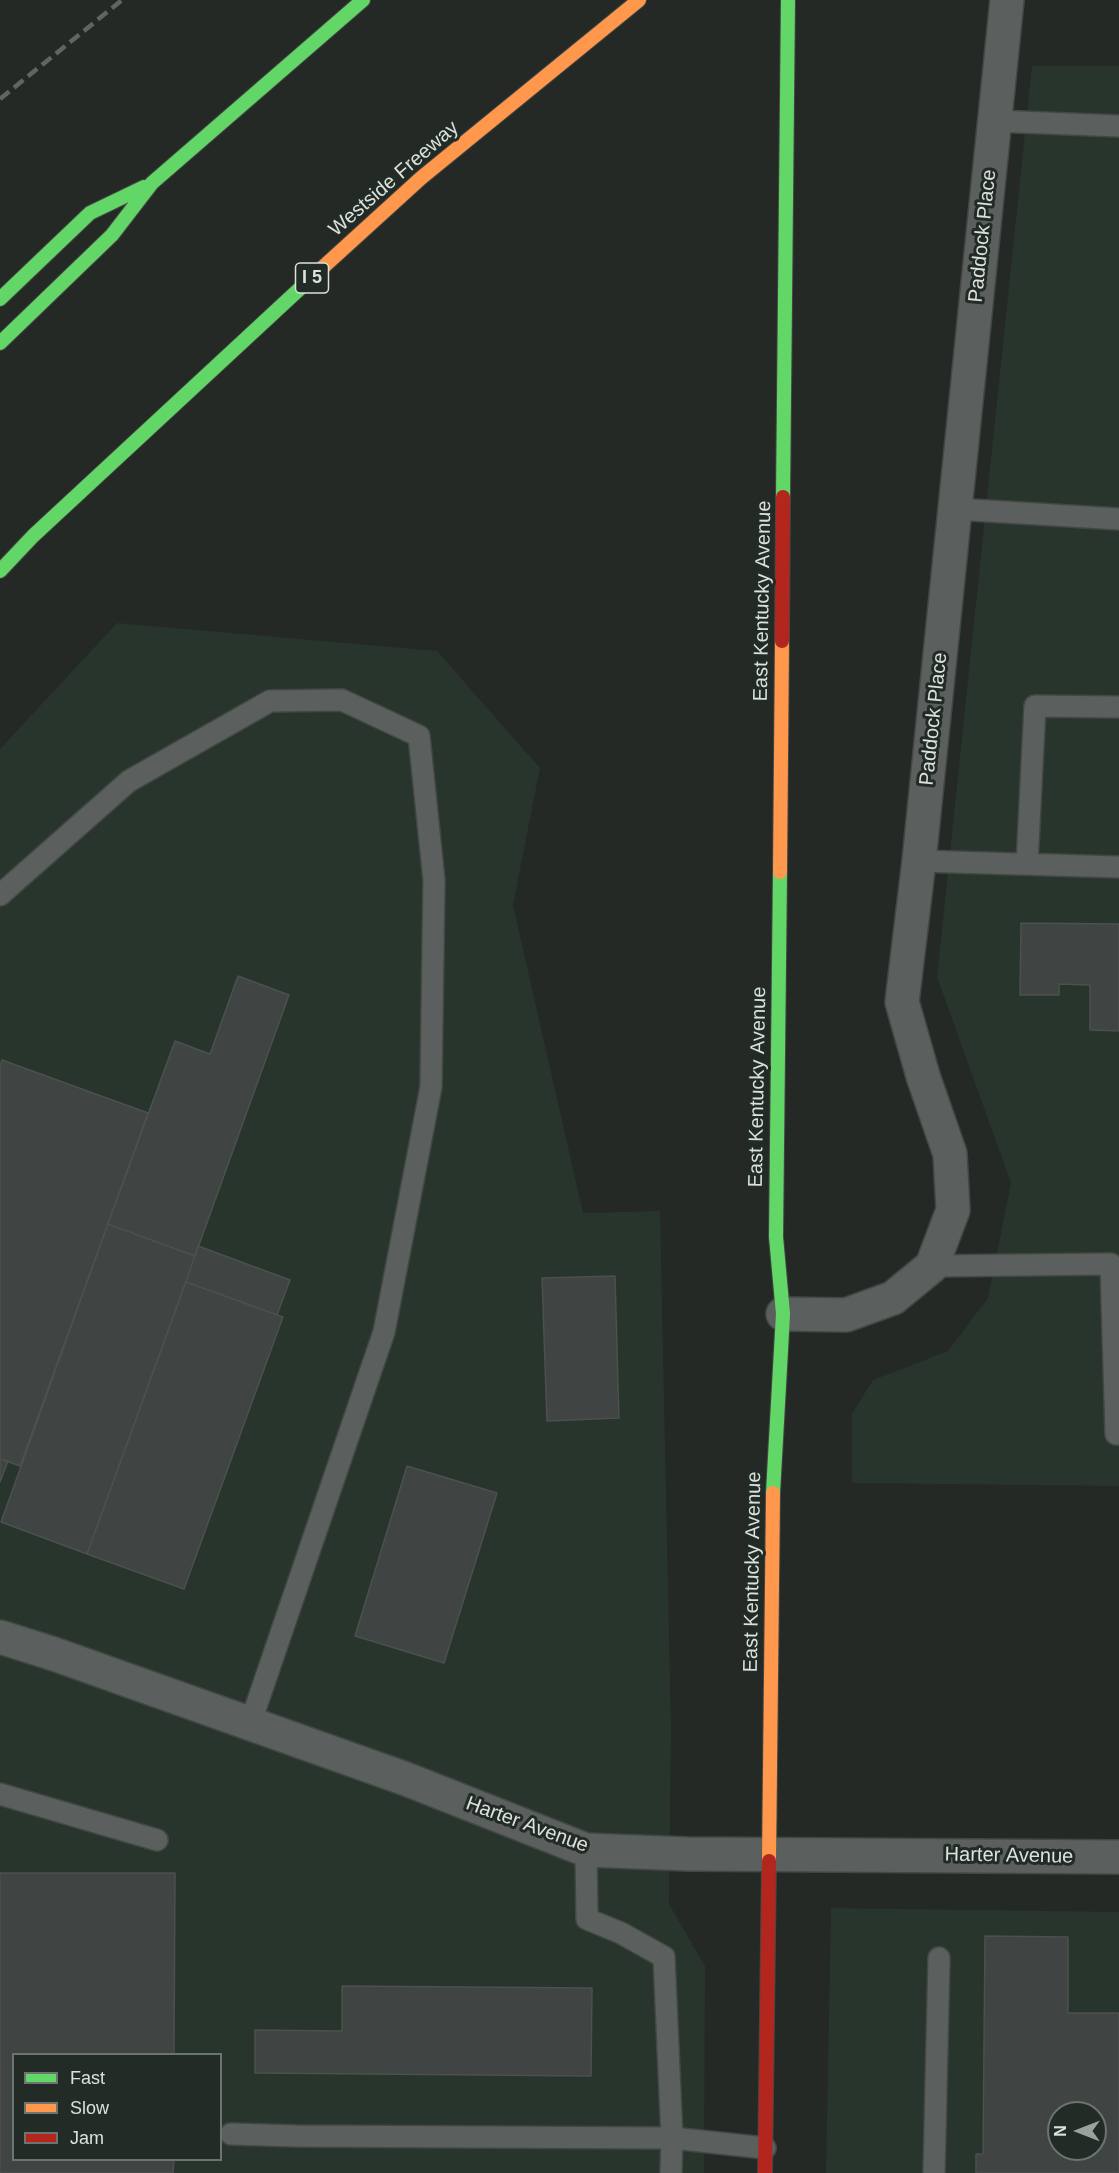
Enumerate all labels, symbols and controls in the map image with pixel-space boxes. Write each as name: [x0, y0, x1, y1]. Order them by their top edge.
street label: Westside Freeway: [324, 116, 464, 242]
street label: Paddock Place: [964, 168, 1002, 304]
road number: I 5: [296, 263, 328, 293]
street label: East Kentucky Avenue: [749, 500, 777, 702]
street label: Paddock Place: [915, 651, 953, 787]
street label: East Kentucky Avenue: [744, 986, 772, 1188]
street label: East Kentucky Avenue: [739, 1471, 767, 1673]
street label: Harter Avenue: [462, 1792, 592, 1858]
street label: Harter Avenue: [945, 1843, 1073, 1869]
legend: [12, 2053, 222, 2161]
text: Fast: [70, 2068, 105, 2088]
text: Slow: [70, 2098, 109, 2118]
north arrow: [1047, 2101, 1107, 2161]
text: N: [1052, 2125, 1069, 2137]
text: Jam: [70, 2128, 104, 2148]

